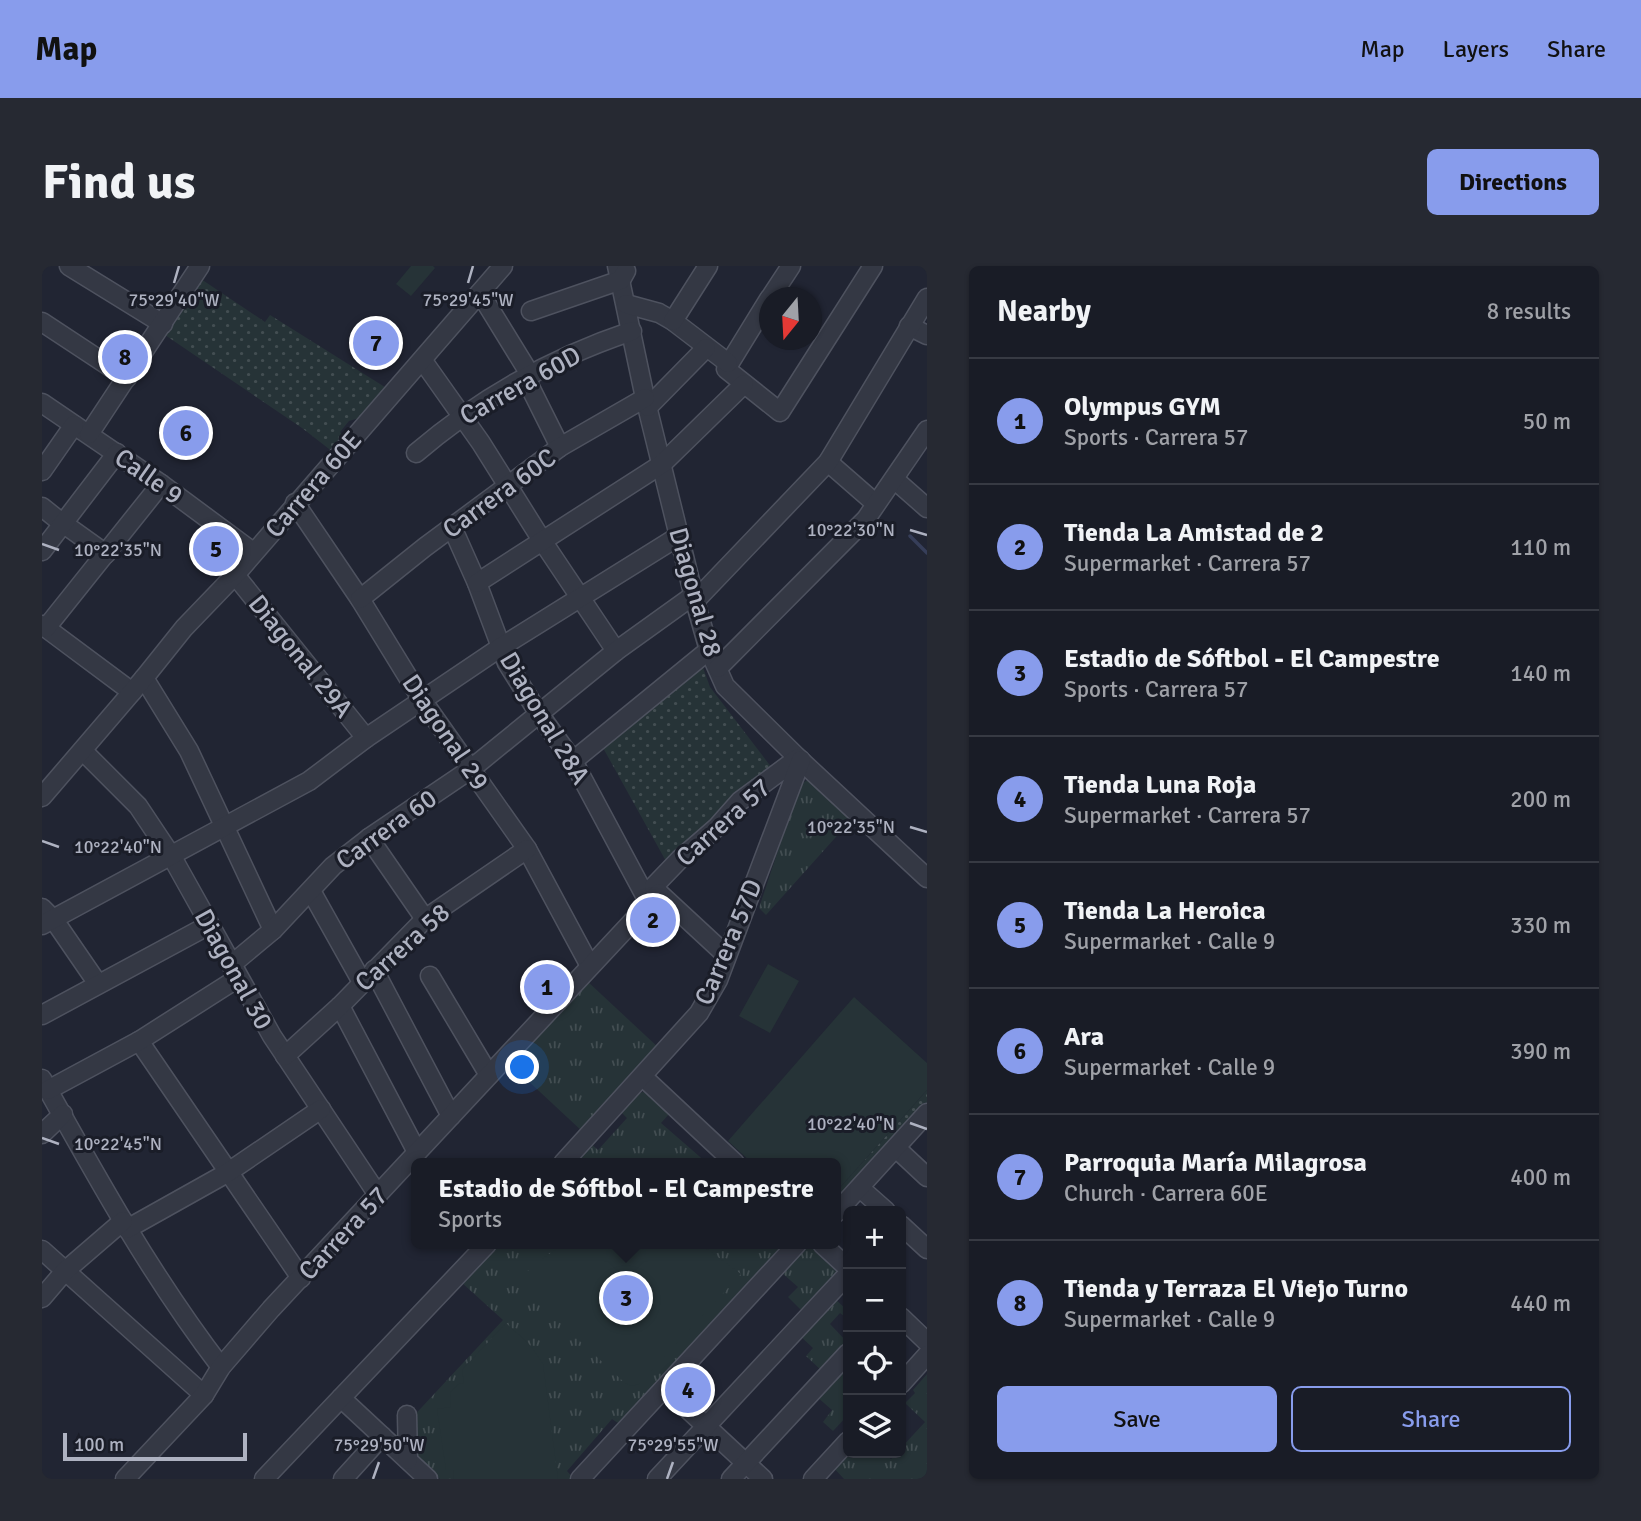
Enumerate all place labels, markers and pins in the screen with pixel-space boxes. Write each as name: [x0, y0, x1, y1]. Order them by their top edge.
pin: 7: [353, 317, 399, 369]
pin: 8: [102, 331, 148, 383]
pin: 6: [163, 407, 209, 459]
pin: 5: [193, 523, 239, 575]
pin: 2: [630, 894, 676, 946]
pin: 1: [524, 961, 570, 1013]
pin: 3: [603, 1272, 649, 1324]
pin: 4: [665, 1364, 711, 1416]

